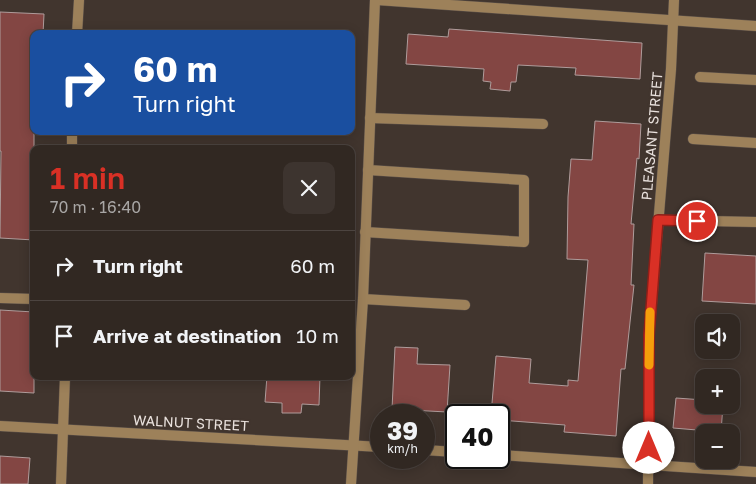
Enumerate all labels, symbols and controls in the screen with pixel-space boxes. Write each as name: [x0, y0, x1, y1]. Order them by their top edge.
text: 60 m: [133, 48, 217, 90]
icon: right: [50, 50, 115, 115]
street label: PLEASANT STREET: [637, 71, 666, 201]
text: Turn right: [133, 90, 236, 117]
text: 1 min: [50, 160, 125, 196]
button: close: [283, 162, 335, 214]
text: 70 m · 16:40: [50, 197, 141, 217]
pin: [676, 200, 718, 242]
icon: arrive: [683, 207, 711, 235]
icon: right: [50, 252, 78, 280]
text: Turn right: [93, 254, 183, 277]
text: 60 m: [290, 254, 335, 277]
map controls: [695, 314, 740, 469]
button: sound: [695, 314, 740, 359]
icon: arrive: [50, 322, 78, 350]
text: Arrive at destination: [93, 324, 281, 347]
text: 10 m: [296, 324, 339, 347]
button: +: [695, 369, 740, 414]
speed limit sign: 40: [445, 404, 510, 469]
street label: WALNUT STREET: [133, 411, 250, 434]
text: 39: [387, 415, 418, 446]
position arrow: [622, 421, 674, 473]
button: −: [695, 424, 740, 469]
text: km/h: [387, 441, 418, 456]

